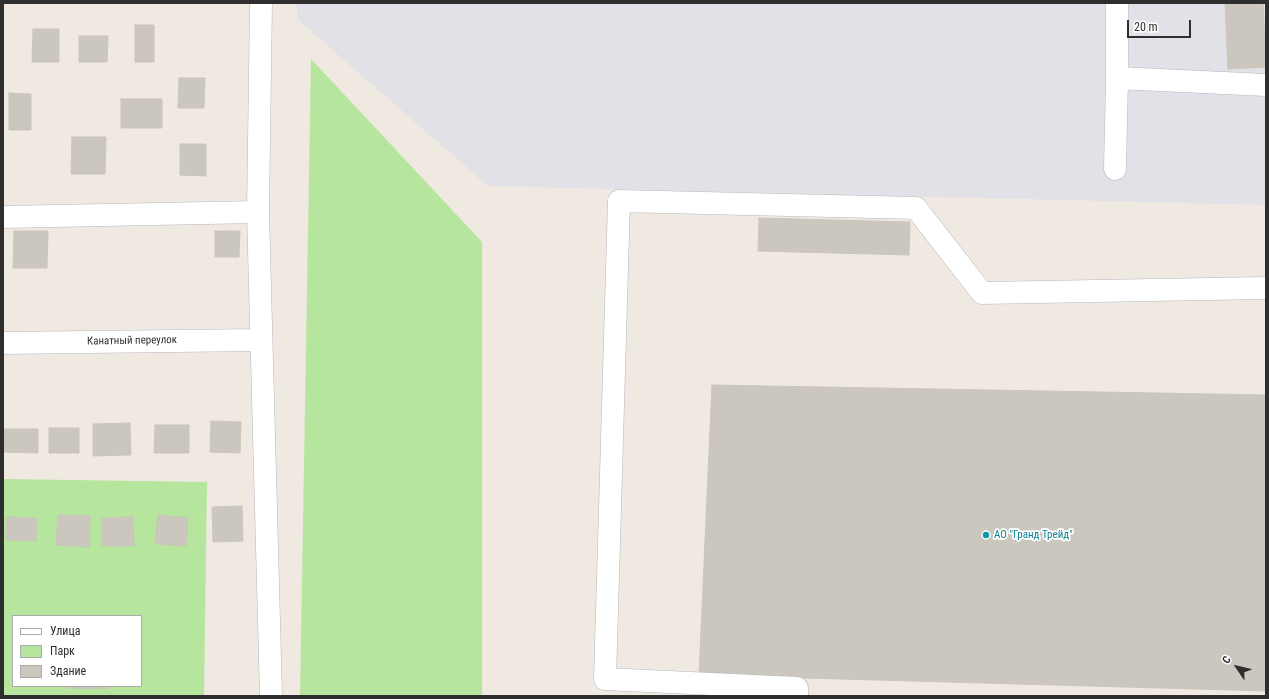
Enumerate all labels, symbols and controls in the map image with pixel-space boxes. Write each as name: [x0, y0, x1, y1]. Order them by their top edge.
scale bar: [1129, 12, 1193, 38]
text: 20 m: [1134, 20, 1158, 34]
street label: Канатный переулок: [87, 334, 177, 348]
place label: АО "Гранд Трейд": [994, 528, 1073, 542]
marker: АО "Гранд Трейд": [981, 530, 991, 540]
legend: [12, 615, 142, 687]
text: Улица: [50, 624, 80, 638]
text: Парк: [50, 644, 75, 658]
north arrow: [1217, 647, 1257, 687]
text: С: [1220, 654, 1234, 666]
text: Здание: [50, 664, 86, 678]

